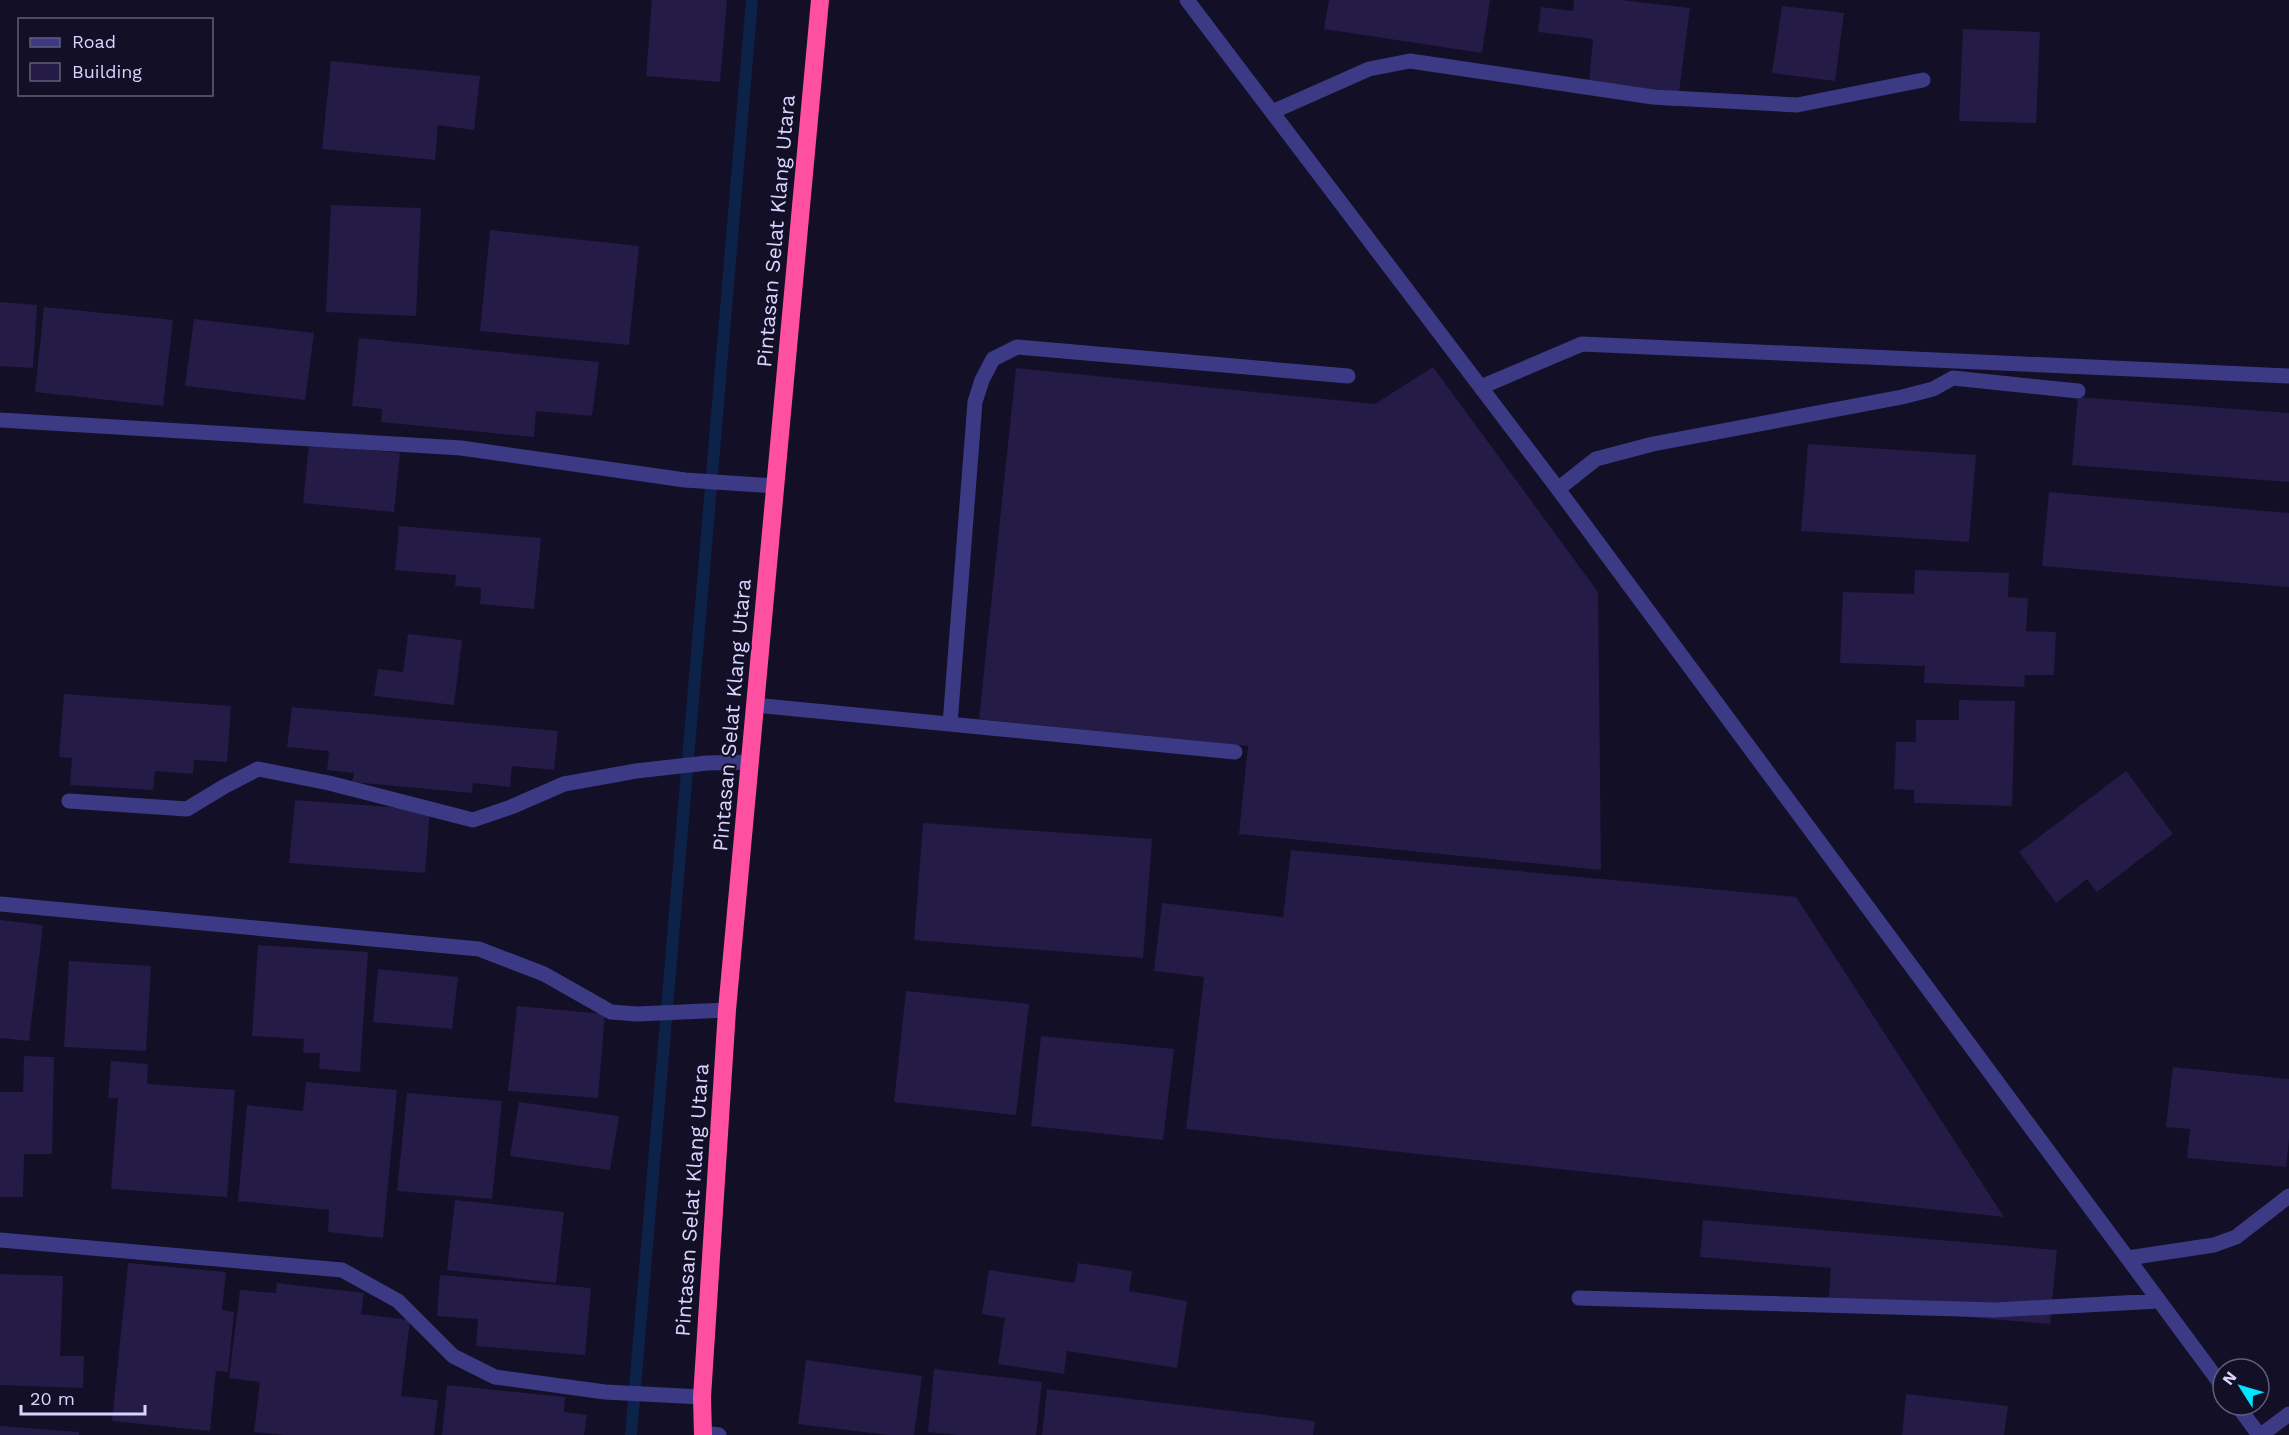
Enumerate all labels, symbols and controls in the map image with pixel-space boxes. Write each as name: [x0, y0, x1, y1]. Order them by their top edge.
legend: [18, 18, 213, 96]
text: Road: [72, 31, 116, 52]
text: Building: [72, 61, 142, 82]
street label: Pintasan Selat Klang Utara: [751, 93, 800, 368]
street label: Pintasan Selat Klang Utara: [707, 577, 756, 852]
street label: Pintasan Selat Klang Utara: [669, 1063, 714, 1337]
north arrow: [2211, 1357, 2271, 1417]
text: N: [2218, 1368, 2241, 1389]
scale bar: [21, 1378, 146, 1416]
text: 20 m: [30, 1388, 75, 1409]

